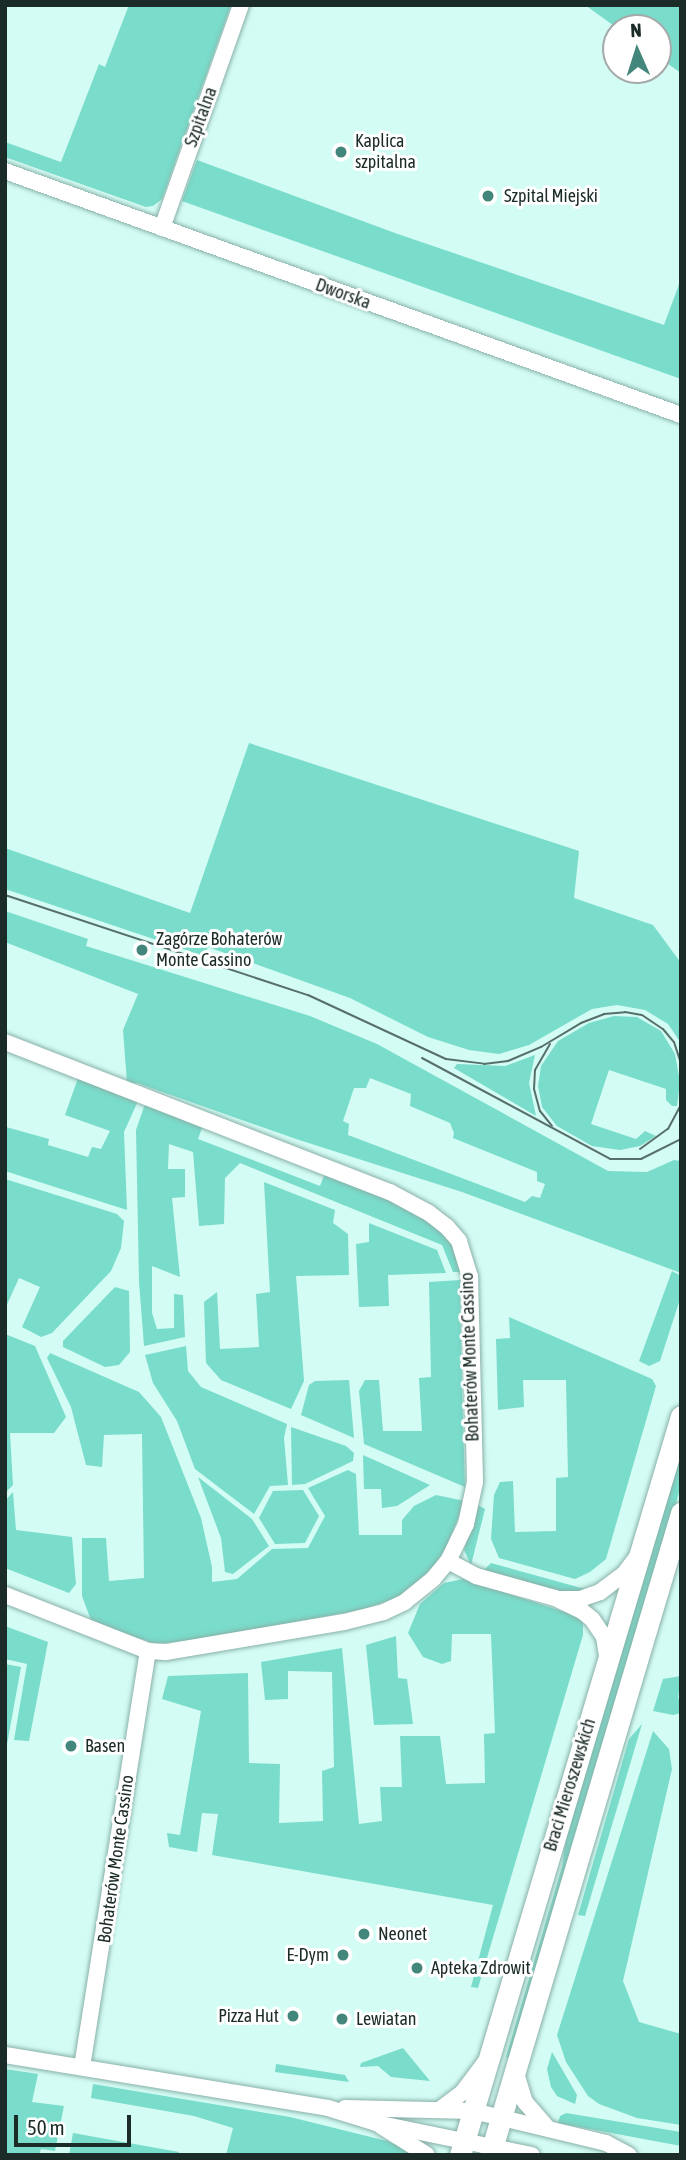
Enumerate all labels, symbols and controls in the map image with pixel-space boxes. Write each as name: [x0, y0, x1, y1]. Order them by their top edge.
north arrow: [602, 14, 672, 84]
text: N: [630, 19, 642, 41]
street label: Szpitalna: [180, 84, 222, 150]
place label: Kaplica szpitalna: [355, 131, 416, 174]
marker: Kaplica szpitalna: [333, 144, 349, 160]
place label: Szpital Miejski: [504, 185, 598, 207]
marker: Szpital Miejski: [478, 186, 498, 206]
street label: Dworska: [312, 274, 374, 314]
place label: Zagórze Bohaterów Monte Cassino: [156, 929, 282, 972]
marker: Zagórze Bohaterów Monte Cassino: [134, 942, 150, 958]
street label: Bohaterów Monte Cassino: [456, 1272, 484, 1442]
street label: Braci Mieroszewskich: [540, 1716, 600, 1854]
place label: Basen: [85, 1735, 125, 1757]
marker: Basen: [63, 1738, 79, 1754]
street label: Bohaterów Monte Cassino: [94, 1774, 138, 1944]
place label: Neonet: [378, 1923, 427, 1945]
marker: Neonet: [356, 1926, 372, 1942]
place label: E-Dym: [286, 1944, 329, 1966]
marker: E-Dym: [335, 1947, 351, 1963]
place label: Apteka Zdrowit: [431, 1957, 531, 1979]
marker: Apteka Zdrowit: [409, 1960, 425, 1976]
place label: Pizza Hut: [218, 2005, 279, 2027]
marker: Pizza Hut: [285, 2008, 301, 2024]
place label: Lewiatan: [356, 2008, 416, 2030]
marker: Lewiatan: [334, 2011, 350, 2027]
scale bar: [18, 2100, 135, 2144]
text: 50 m: [27, 2115, 65, 2139]

